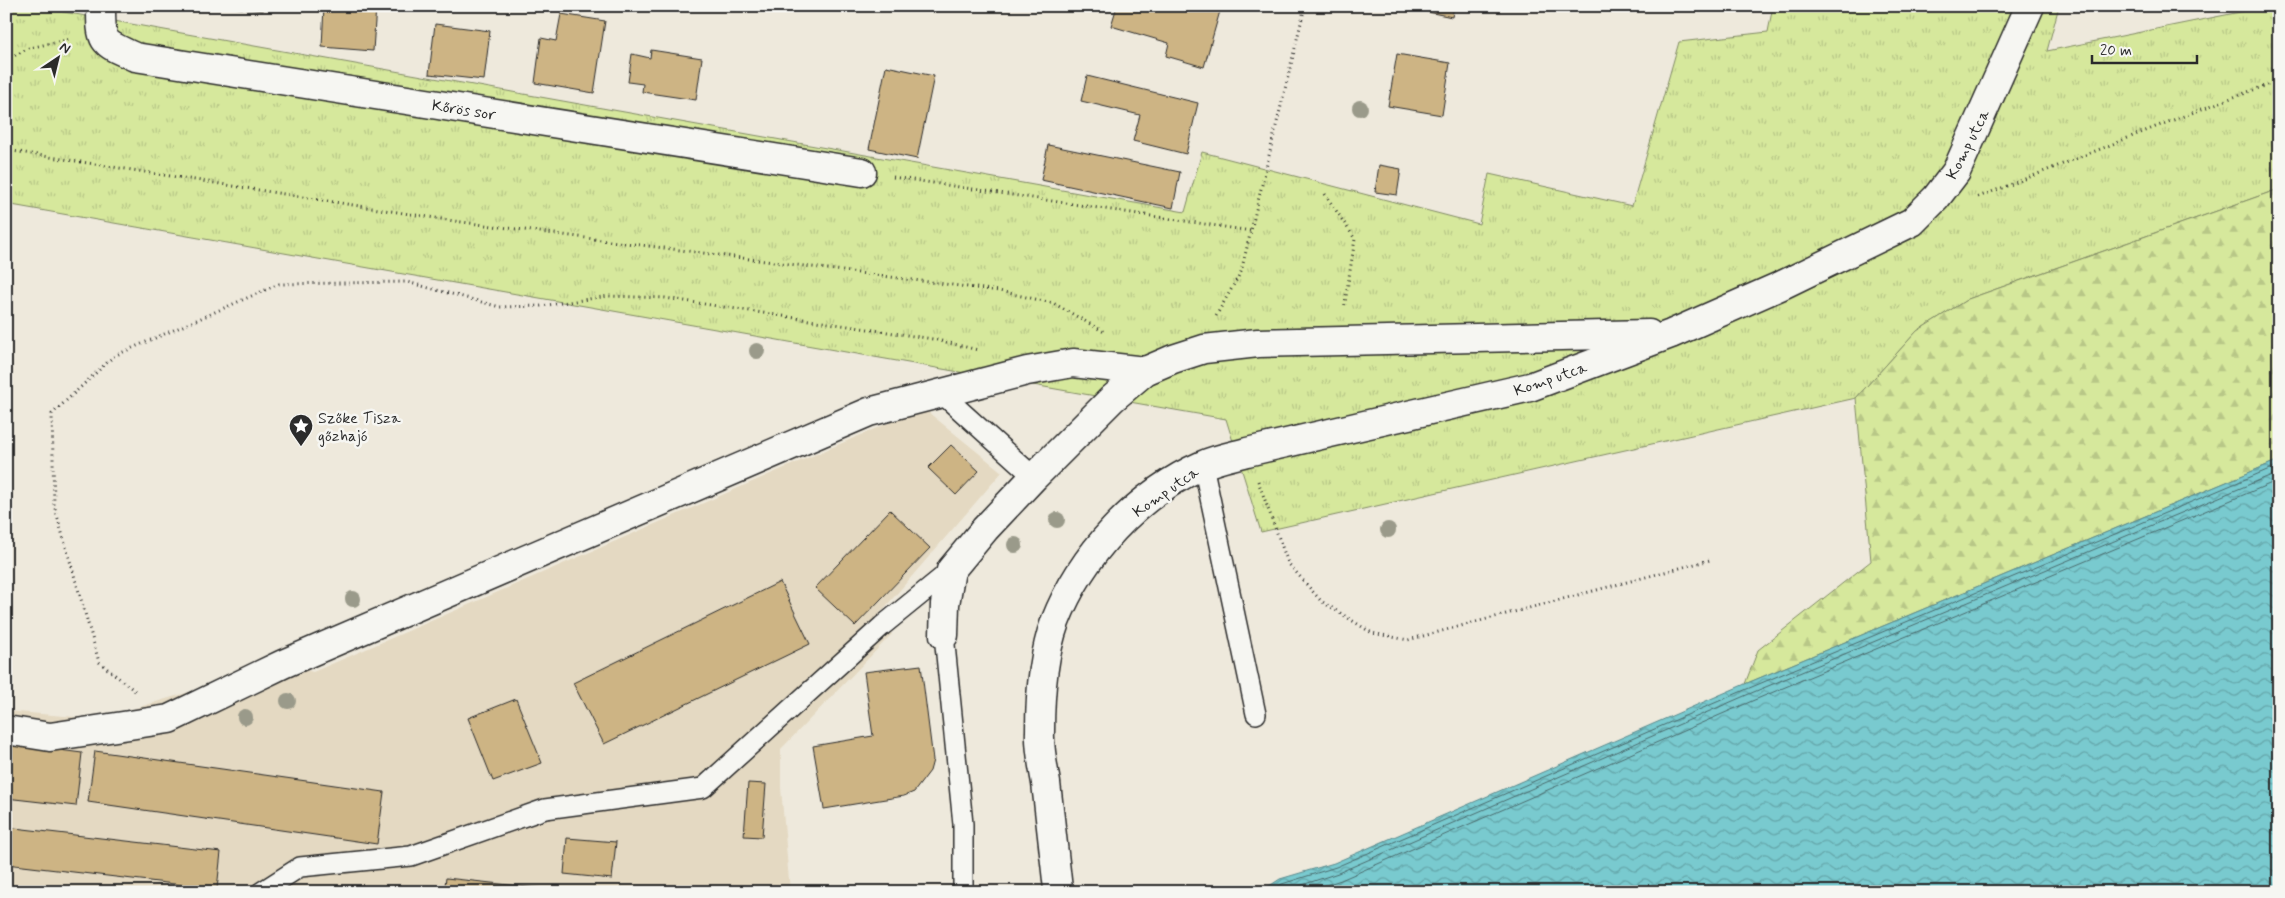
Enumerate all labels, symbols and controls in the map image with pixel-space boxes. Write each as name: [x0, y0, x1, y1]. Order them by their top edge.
north arrow: [32, 32, 82, 82]
scale bar: [2092, 32, 2198, 64]
text: N: [56, 38, 74, 58]
text: 20 m: [2100, 41, 2132, 61]
street label: Kőrös sor: [430, 95, 498, 126]
street label: Komp utca: [1942, 106, 1995, 183]
street label: Komp utca: [1511, 357, 1590, 402]
place label: Szőke Tisza gőzhajó: [318, 408, 401, 447]
place icon: Szőke Tisza gőzhajó: [288, 413, 314, 447]
street label: Komp utca: [1129, 462, 1203, 523]

